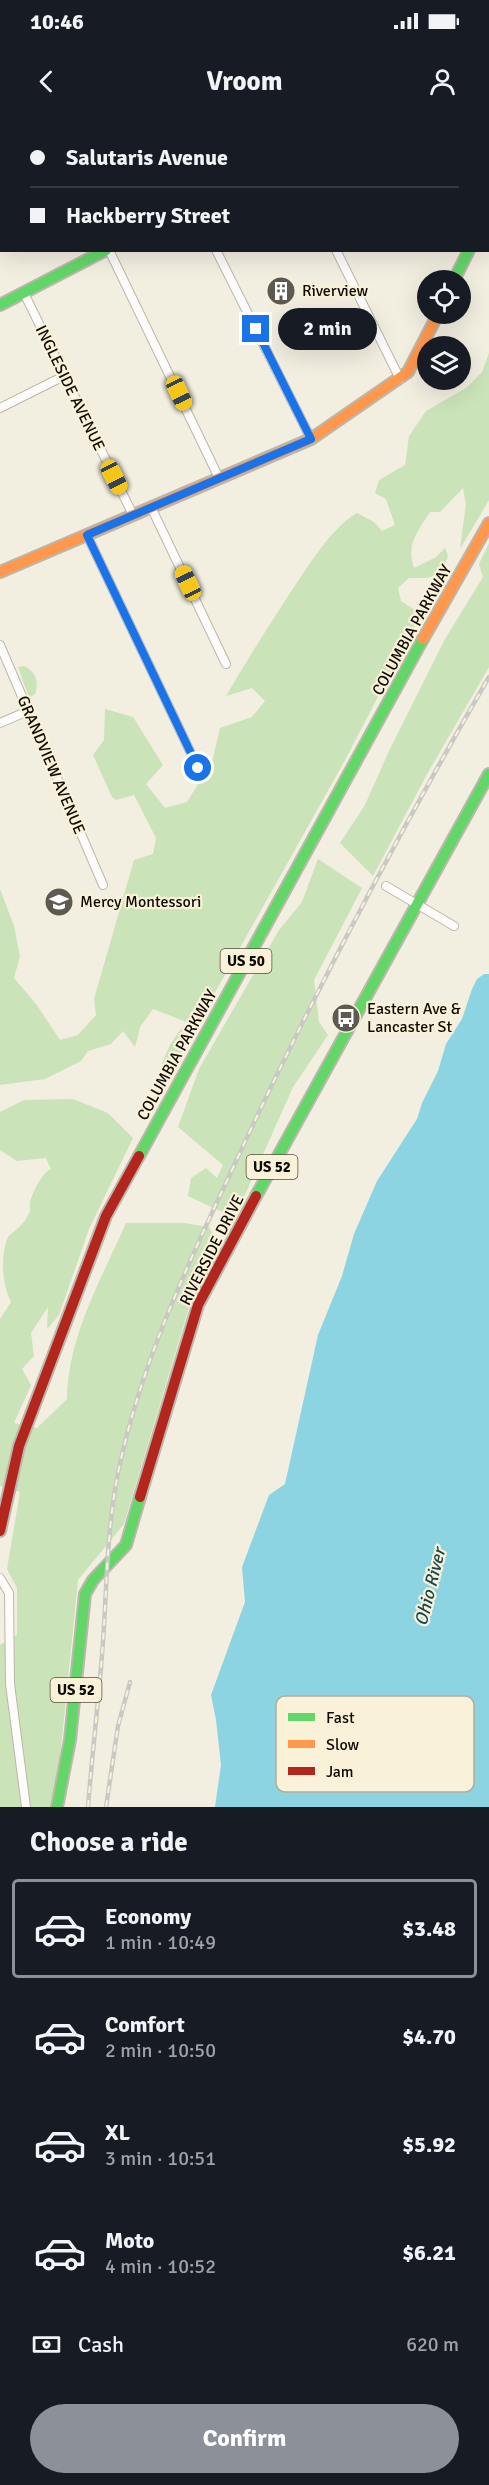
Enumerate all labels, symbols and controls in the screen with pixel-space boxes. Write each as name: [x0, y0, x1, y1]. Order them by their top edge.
text: 10:46: [30, 8, 84, 35]
icon: back: [30, 65, 63, 98]
text: Vroom: [206, 65, 283, 98]
icon: person: [426, 65, 459, 98]
text: Salutaris Avenue: [66, 144, 228, 171]
text: Hackberry Street: [66, 202, 230, 229]
map controls: [417, 270, 471, 390]
button: locate: [417, 270, 471, 324]
building icon: Riverview: [265, 275, 297, 307]
place label: Riverview: [302, 281, 368, 301]
callout: 2 min: [277, 308, 376, 350]
route end: [242, 315, 269, 342]
text: 2 min: [303, 316, 352, 341]
street label: INGLESIDE AVENUE: [31, 322, 109, 454]
button: layers: [417, 336, 471, 390]
car: [163, 373, 195, 413]
car: [98, 457, 130, 497]
street label: COLUMBIA PARKWAY: [368, 561, 456, 699]
car: [172, 563, 204, 603]
street label: GRANDVIEW AVENUE: [13, 693, 89, 837]
route start: [184, 754, 211, 781]
school or university icon: Mercy Montessori: [43, 886, 75, 918]
place label: Mercy Montessori: [80, 892, 201, 912]
road number: US 50: [220, 949, 272, 973]
street label: COLUMBIA PARKWAY: [133, 986, 221, 1124]
place label: Eastern Ave & Lancaster St: [367, 999, 461, 1037]
bus stop icon: Eastern Ave & Lancaster St: [330, 1002, 362, 1034]
road number: US 52: [246, 1155, 298, 1179]
street label: RIVERSIDE DRIVE: [175, 1191, 249, 1309]
water label: Ohio River: [410, 1544, 451, 1628]
road number: US 52: [50, 1678, 101, 1702]
legend: [276, 1696, 474, 1792]
text: Fast: [326, 1708, 355, 1728]
text: Slow: [326, 1735, 360, 1755]
text: Jam: [326, 1762, 354, 1782]
text: Choose a ride: [30, 1826, 188, 1859]
icon: car: [33, 1902, 87, 1956]
text: Economy: [105, 1903, 191, 1930]
text: $3.48: [402, 1915, 456, 1942]
text: 1 min · 10:49: [105, 1930, 216, 1955]
icon: car: [33, 2010, 87, 2064]
text: Comfort: [105, 2011, 185, 2038]
text: $4.70: [402, 2023, 456, 2050]
text: 2 min · 10:50: [105, 2038, 216, 2063]
icon: car: [33, 2118, 87, 2172]
text: XL: [105, 2119, 130, 2146]
text: $5.92: [402, 2131, 456, 2158]
text: 3 min · 10:51: [105, 2146, 216, 2171]
icon: car: [33, 2226, 87, 2280]
text: Moto: [105, 2227, 154, 2254]
text: $6.21: [402, 2239, 456, 2266]
text: 4 min · 10:52: [105, 2254, 216, 2279]
icon: cash: [30, 2328, 63, 2361]
text: Cash: [78, 2331, 124, 2358]
text: 620 m: [406, 2332, 459, 2357]
button: Confirm: [30, 2404, 459, 2473]

